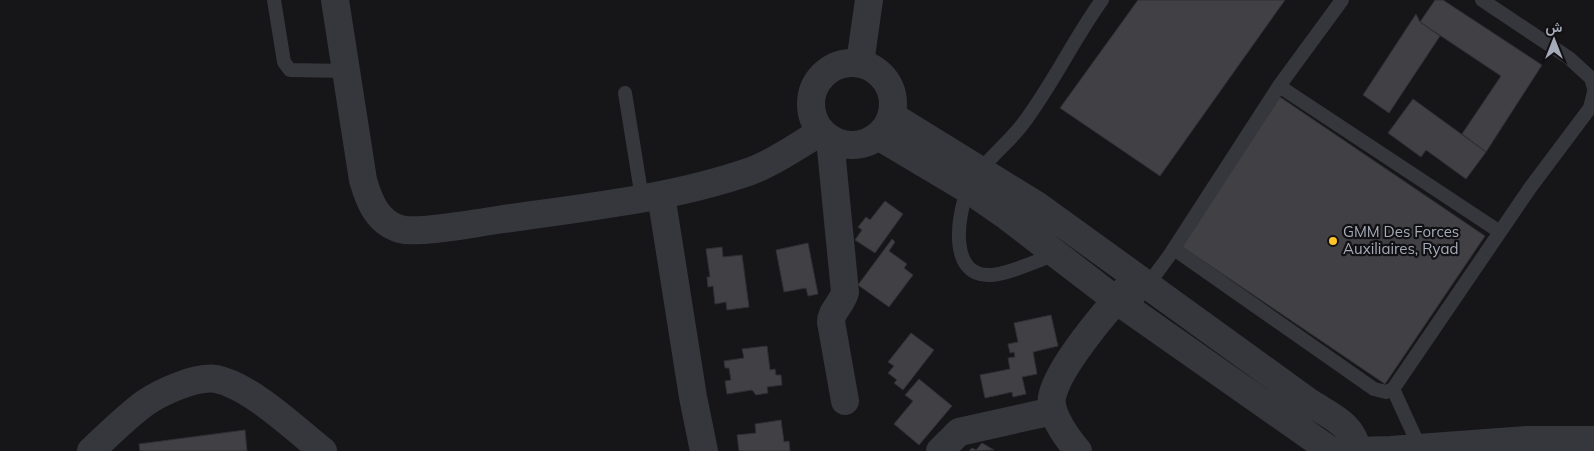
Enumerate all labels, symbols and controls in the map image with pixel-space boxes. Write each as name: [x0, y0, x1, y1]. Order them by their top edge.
north arrow: [1529, 15, 1579, 65]
text: ش: [1546, 18, 1563, 36]
place label: GMM Des Forces Auxiliaires, Ryad: [1343, 222, 1459, 258]
marker: GMM Des Forces Auxiliaires, Ryad: [1327, 235, 1339, 247]

